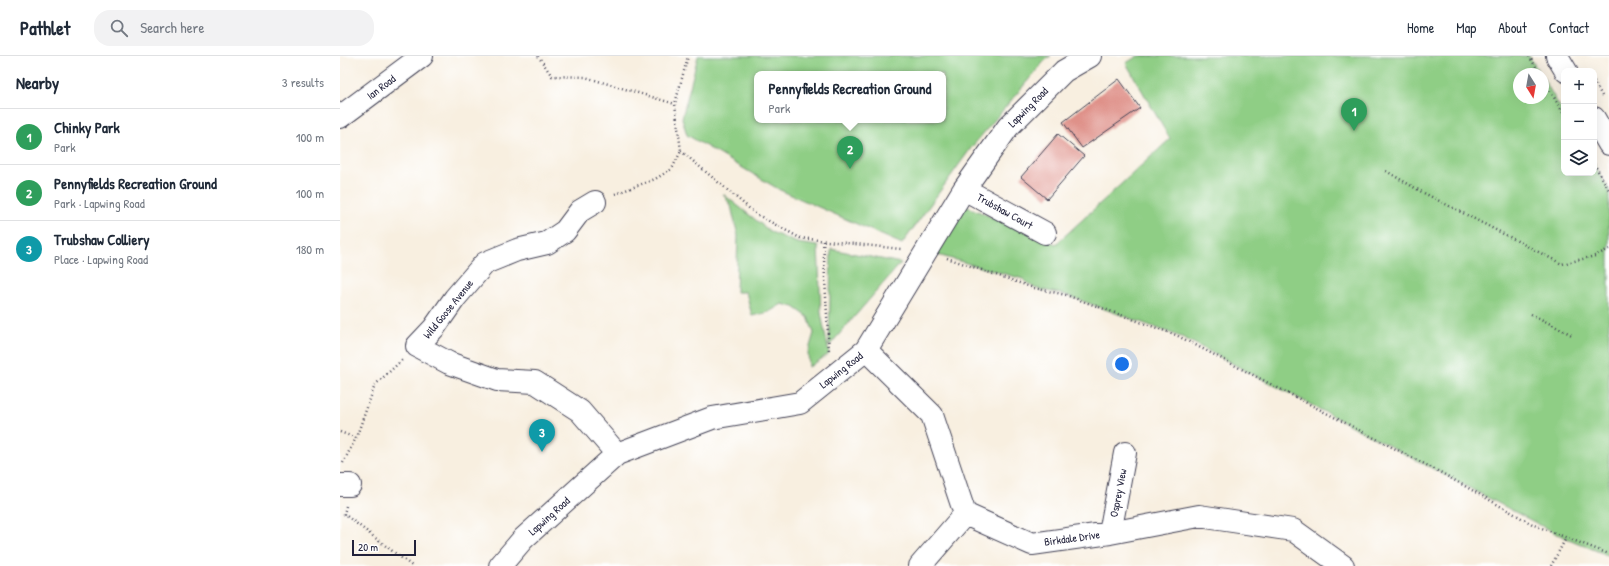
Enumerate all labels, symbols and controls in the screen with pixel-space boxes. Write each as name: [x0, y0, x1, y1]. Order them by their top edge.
search box: [94, 10, 374, 46]
text: Pathlet: [20, 15, 70, 41]
icon: search: [108, 17, 130, 39]
text: Search here: [140, 17, 204, 38]
text: Home: [1407, 18, 1434, 37]
text: Map: [1456, 18, 1476, 37]
text: About: [1498, 18, 1527, 37]
text: Contact: [1549, 18, 1589, 37]
north arrow: [1513, 68, 1549, 104]
map controls: [1561, 68, 1597, 176]
button: +: [1561, 68, 1597, 104]
text: Nearby: [16, 71, 59, 94]
street label: Ian Road: [364, 71, 399, 102]
popup: [754, 71, 946, 123]
text: 3 results: [282, 73, 324, 91]
text: Pennyfields Recreation Ground: [769, 78, 931, 99]
street label: Lapwing Road: [1005, 83, 1052, 130]
pin: 1: [1341, 98, 1367, 131]
text: Park: [769, 99, 790, 117]
button: −: [1561, 104, 1597, 140]
text: Chinky Park: [54, 117, 120, 138]
text: 1: [27, 128, 31, 146]
text: 100 m: [296, 128, 324, 146]
pin: 2: [837, 136, 863, 169]
text: Park: [54, 138, 76, 156]
button: layers: [1561, 140, 1597, 176]
text: Pennyfields Recreation Ground: [54, 173, 217, 194]
text: 2: [26, 184, 32, 202]
text: 100 m: [296, 184, 324, 202]
street label: Trubshaw Court: [974, 190, 1036, 232]
text: Park · Lapwing Road: [54, 194, 145, 212]
text: Trubshaw Colliery: [54, 229, 150, 250]
text: 3: [26, 240, 32, 258]
text: 180 m: [296, 240, 324, 258]
text: Place · Lapwing Road: [54, 250, 148, 268]
street label: Wild Goose Avenue: [420, 276, 477, 341]
street label: Lapwing Road: [817, 348, 866, 391]
your location: [1112, 354, 1132, 374]
pin: 3: [529, 419, 555, 452]
street label: Osprey View: [1106, 468, 1130, 518]
street label: Lapwing Road: [525, 493, 573, 538]
street label: Birkdale Drive: [1043, 527, 1101, 549]
scale bar: [352, 538, 416, 557]
text: 20 m: [358, 540, 378, 554]

